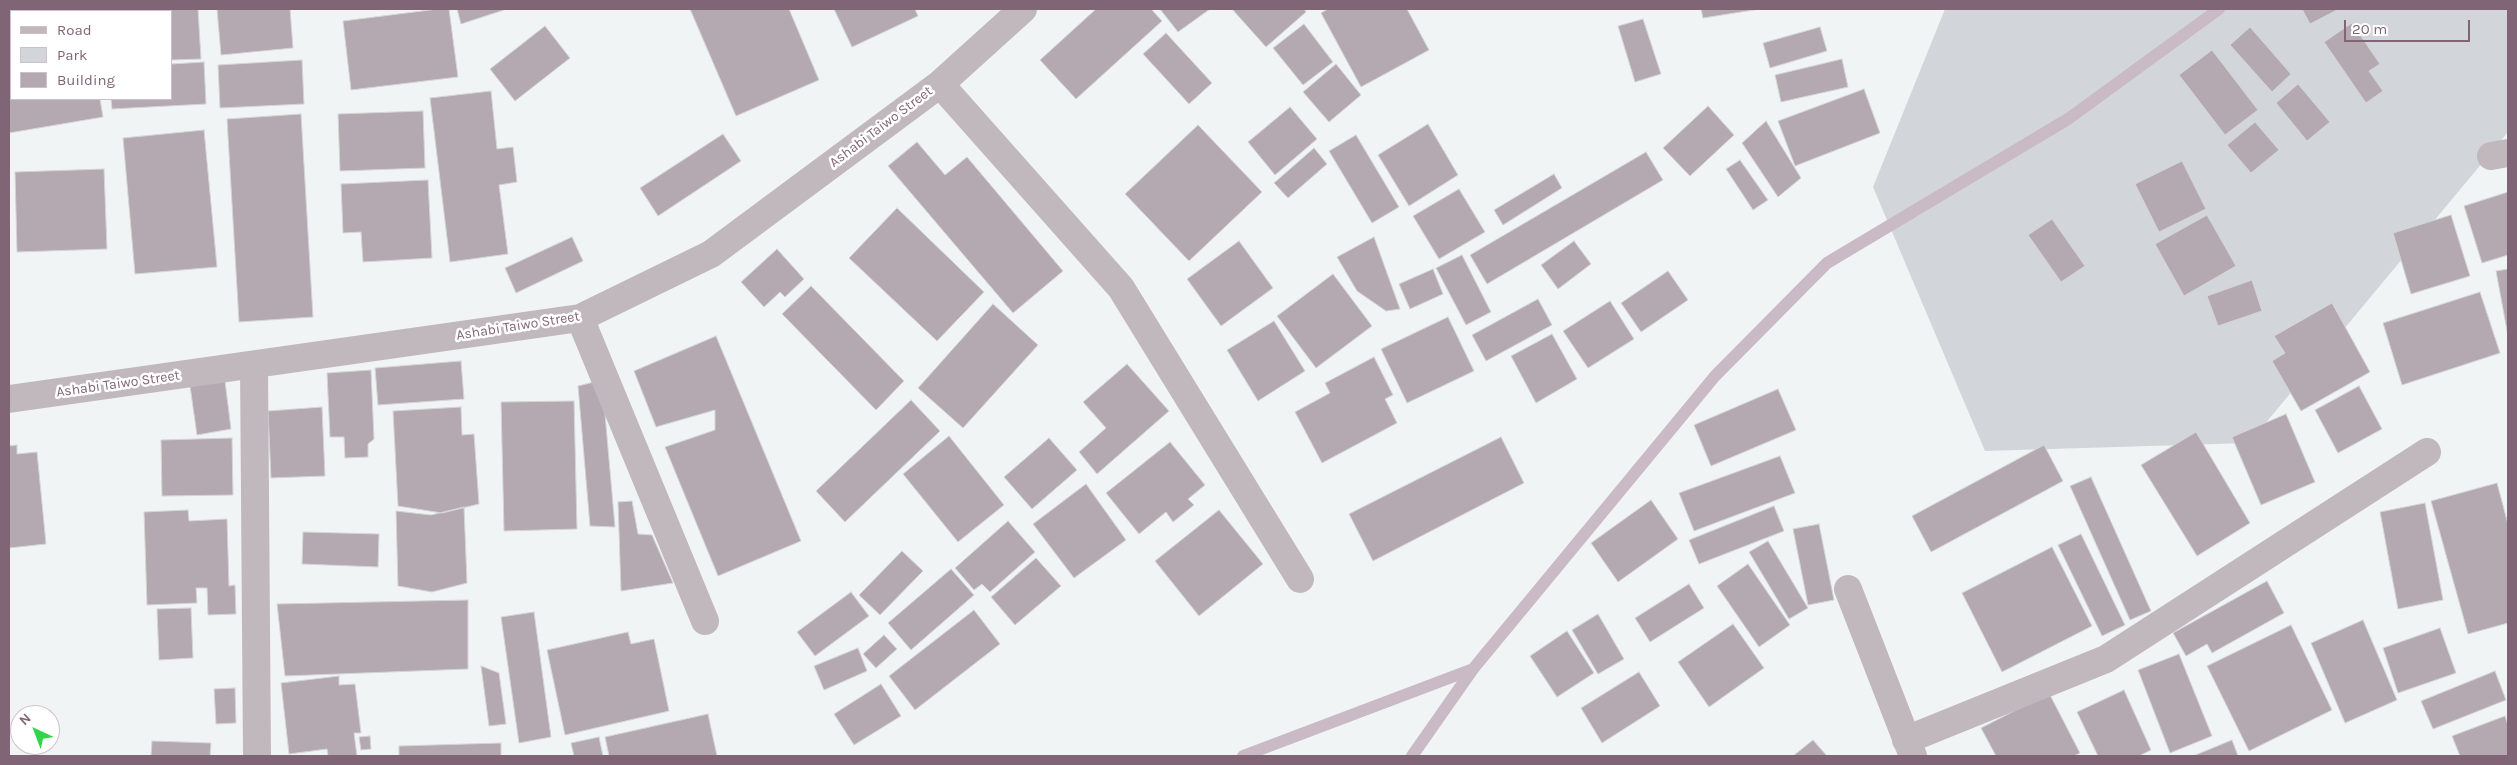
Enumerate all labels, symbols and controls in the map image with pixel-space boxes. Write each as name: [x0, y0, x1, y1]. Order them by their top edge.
legend: [10, 10, 172, 100]
scale bar: [2347, 10, 2473, 42]
text: 20 m: [2352, 20, 2387, 38]
text: Road: [57, 21, 92, 39]
text: Park: [57, 46, 87, 64]
text: Building: [57, 71, 115, 89]
street label: Ashabi Taiwo Street: [826, 83, 936, 171]
street label: Ashabi Taiwo Street: [455, 308, 581, 344]
street label: Ashabi Taiwo Street: [55, 367, 181, 401]
north arrow: [10, 705, 60, 755]
text: N: [16, 710, 35, 729]

